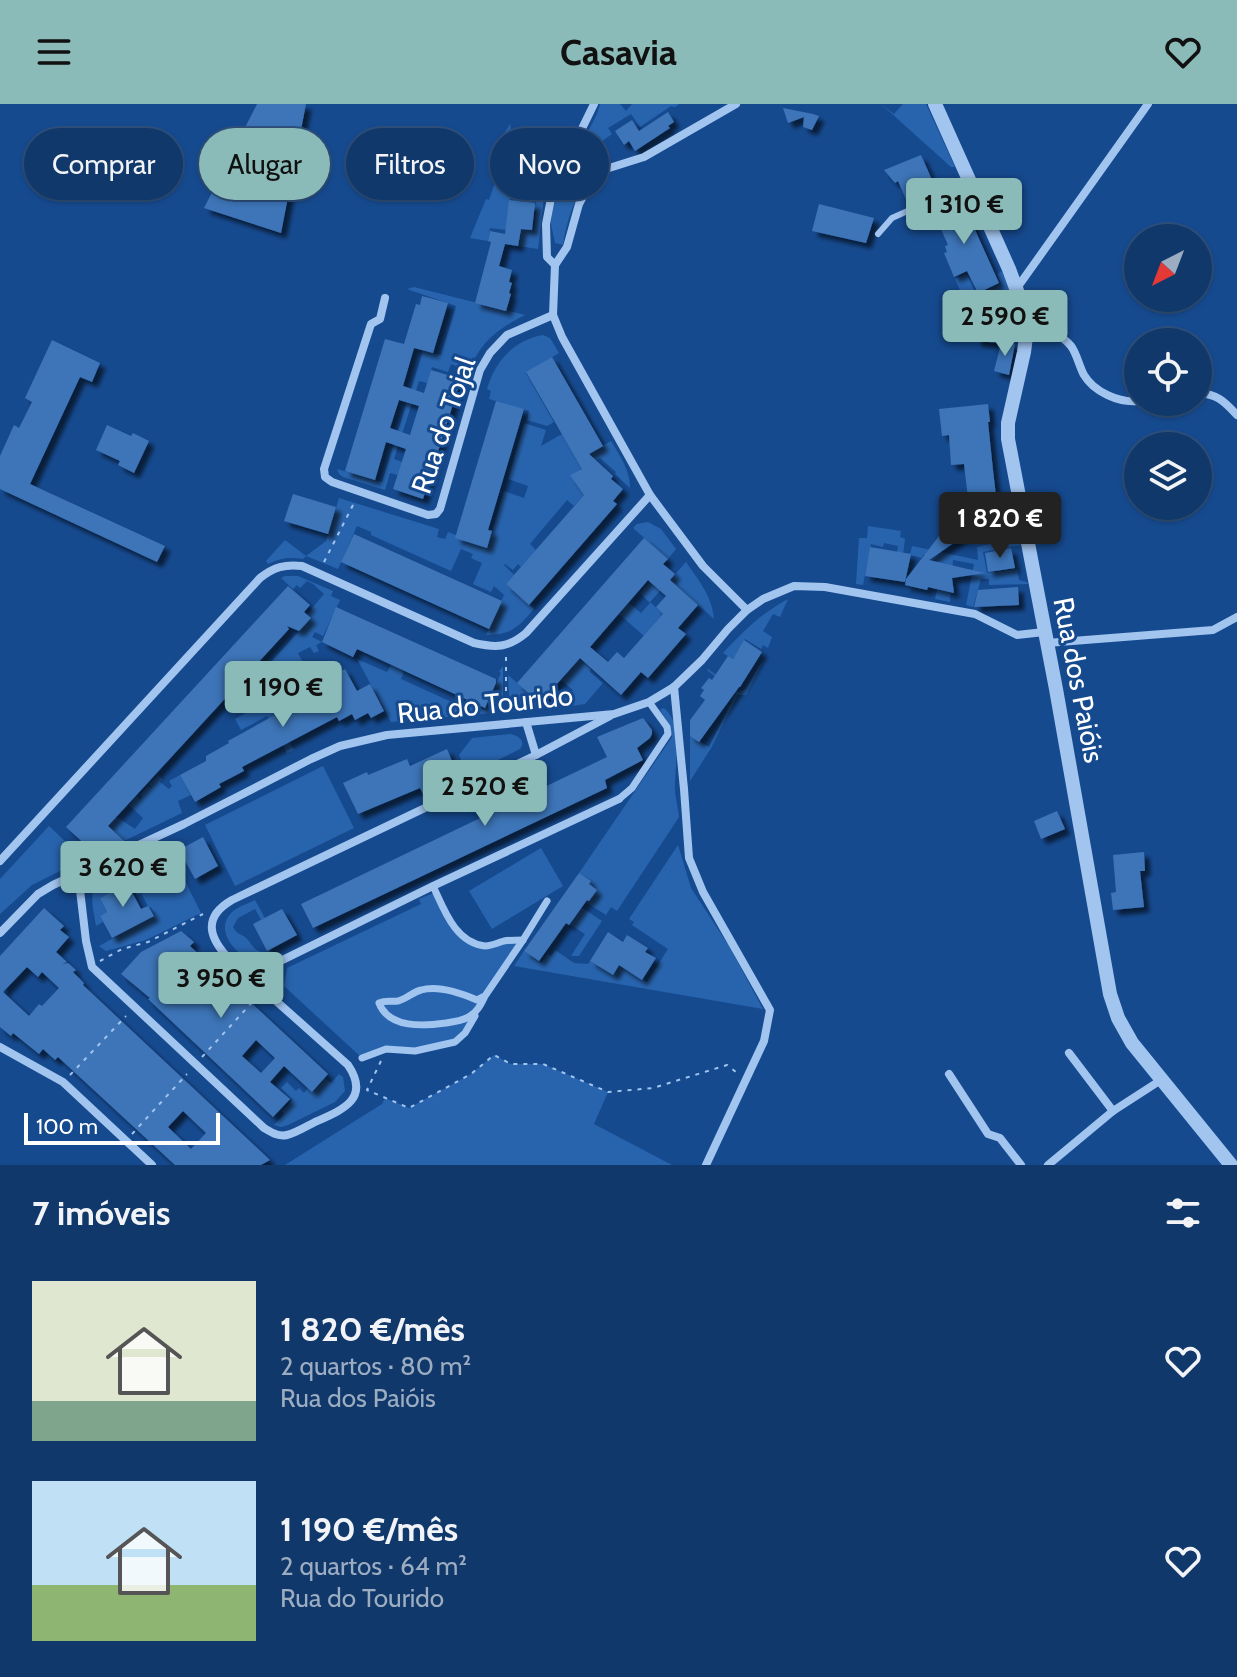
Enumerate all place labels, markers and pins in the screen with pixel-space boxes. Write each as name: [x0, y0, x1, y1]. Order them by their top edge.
pin: 1 310 €: [890, 178, 1038, 246]
pin: 2 590 €: [931, 290, 1079, 358]
pin: 1 820 €: [926, 492, 1074, 560]
pin: 1 190 €: [209, 661, 357, 729]
pin: 2 520 €: [411, 760, 559, 828]
pin: 3 620 €: [49, 841, 197, 909]
pin: 3 950 €: [147, 952, 295, 1020]

